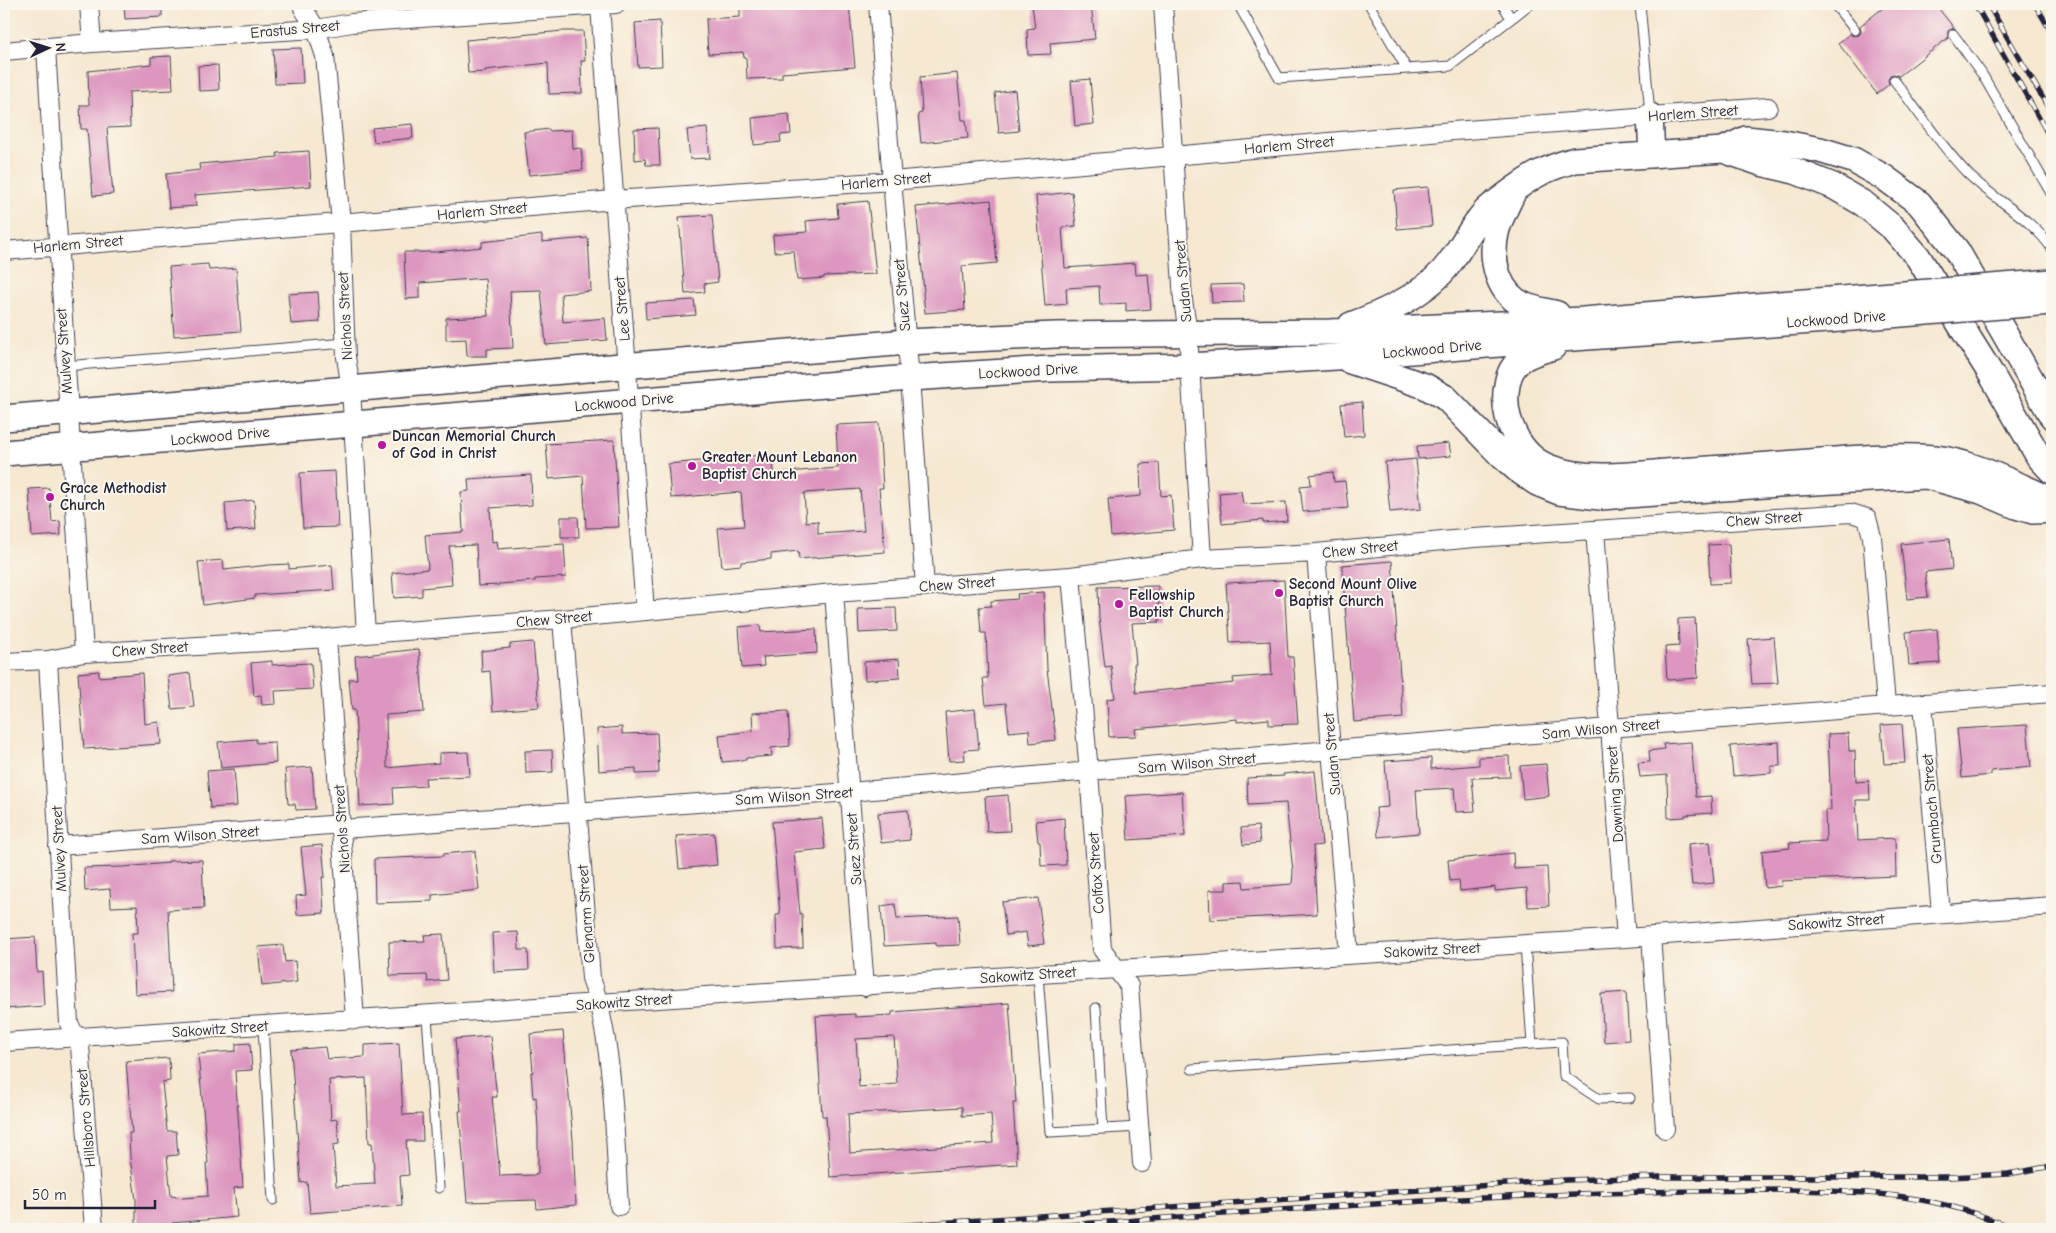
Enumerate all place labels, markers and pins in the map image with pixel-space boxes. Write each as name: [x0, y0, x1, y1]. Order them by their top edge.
place label: Duncan Memorial Church of God in Christ: [392, 427, 556, 462]
marker: Duncan Memorial Church of God in Christ: [376, 439, 388, 451]
place label: Greater Mount Lebanon Baptist Church: [702, 448, 857, 483]
marker: Greater Mount Lebanon Baptist Church: [686, 460, 698, 472]
place label: Grace Methodist Church: [60, 479, 167, 514]
marker: Grace Methodist Church: [44, 491, 56, 503]
place label: Second Mount Olive Baptist Church: [1289, 575, 1417, 610]
place label: Fellowship Baptist Church: [1129, 586, 1224, 621]
marker: Second Mount Olive Baptist Church: [1273, 587, 1285, 599]
marker: Fellowship Baptist Church: [1113, 598, 1125, 610]

